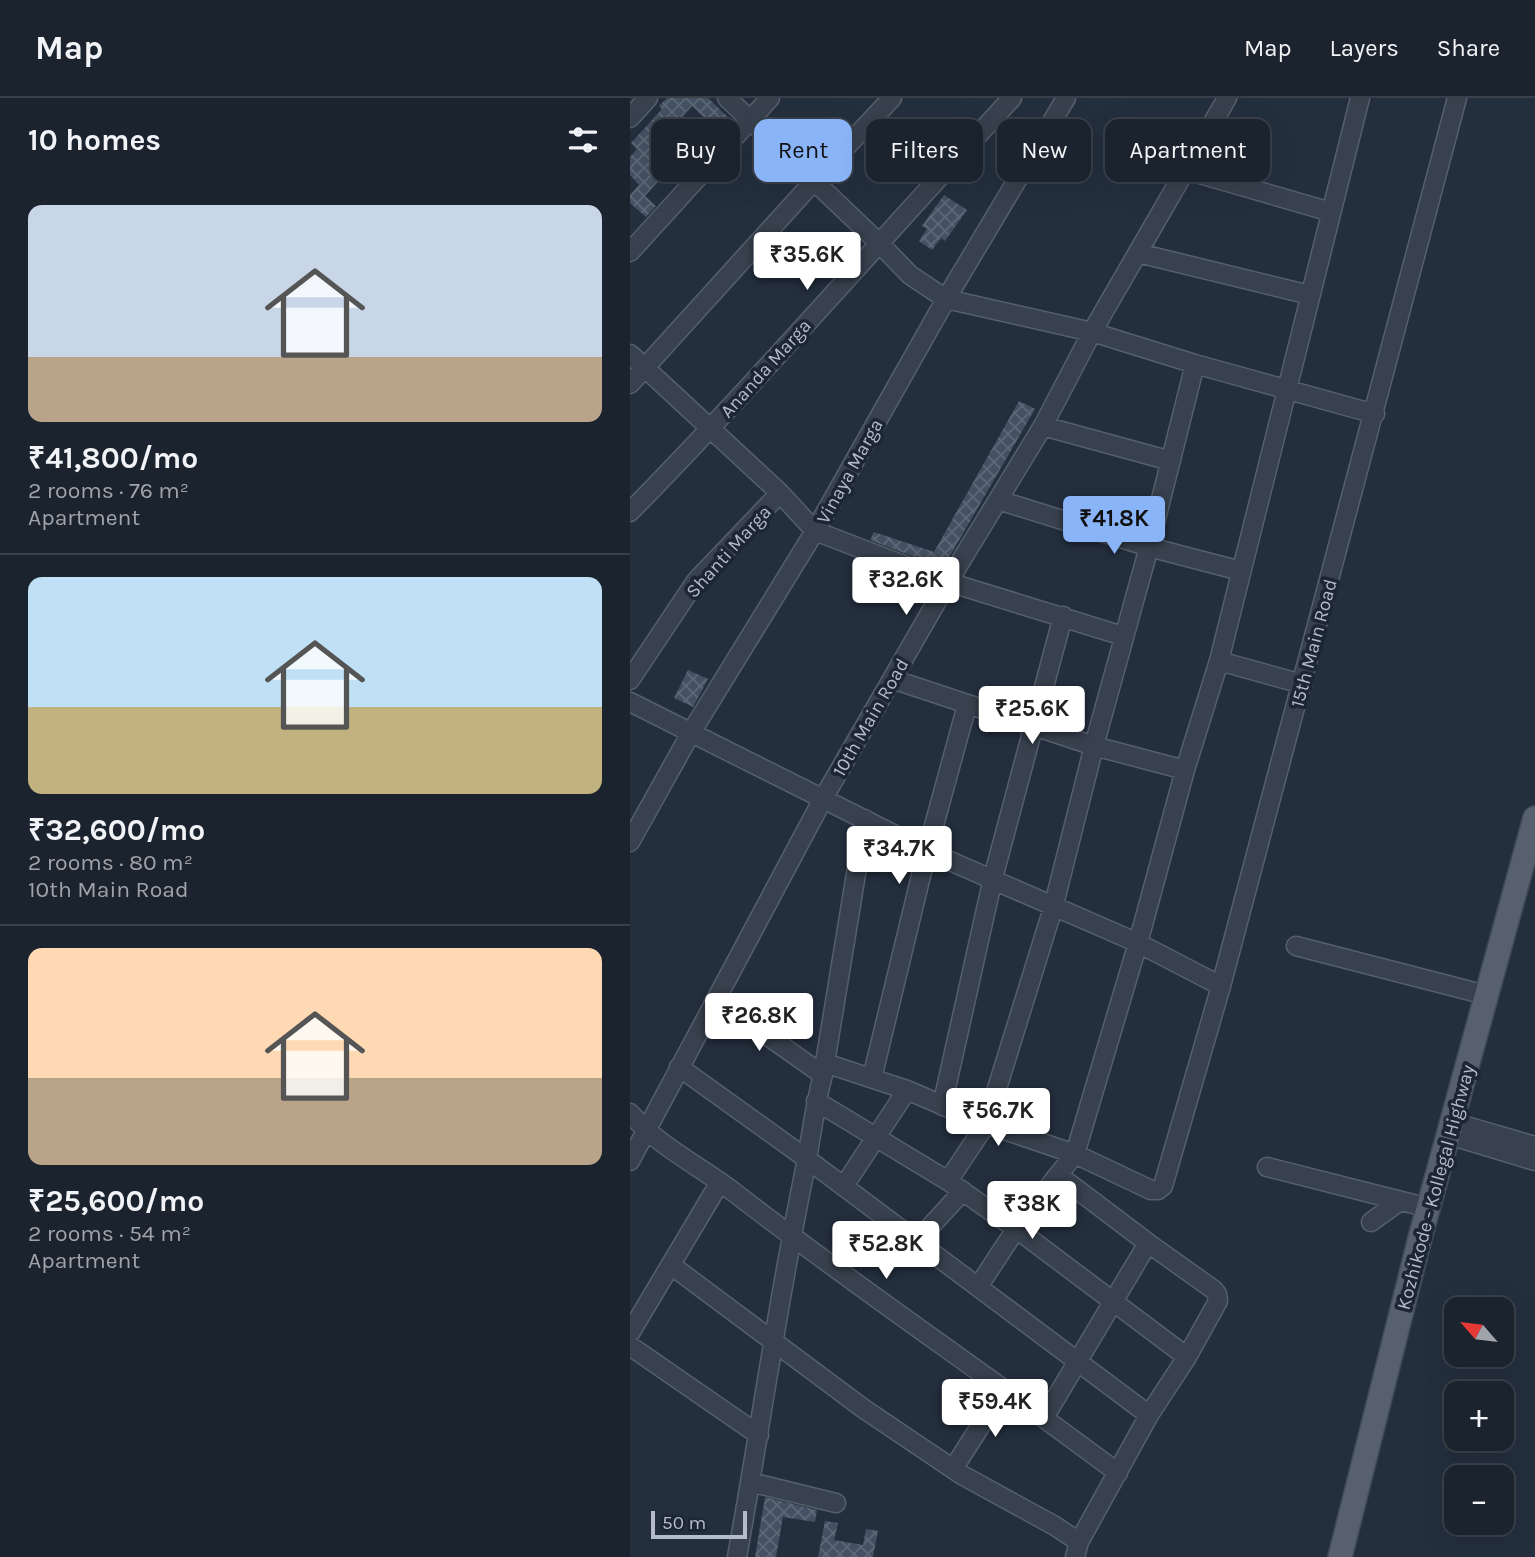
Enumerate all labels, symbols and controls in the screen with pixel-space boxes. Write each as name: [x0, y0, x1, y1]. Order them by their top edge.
text: Map: [35, 29, 103, 67]
text: Map: [1244, 34, 1292, 62]
text: Layers: [1330, 34, 1399, 62]
text: Share: [1437, 34, 1500, 62]
chip: Buy: [651, 119, 740, 182]
chip: Rent: [754, 119, 852, 182]
chip: Filters: [866, 119, 983, 182]
chip: New: [997, 119, 1091, 182]
chip: Apartment: [1105, 119, 1270, 182]
icon: filters: [564, 121, 602, 159]
text: 10 homes: [28, 122, 161, 158]
pin: ₹35.6K: [750, 232, 864, 292]
text: ₹35.6K: [770, 241, 844, 268]
icon: home: [252, 250, 378, 376]
street label: Ananda Marga: [716, 315, 816, 422]
street label: Vinaya Marga: [812, 415, 888, 528]
text: ₹41,800/mo: [28, 440, 198, 476]
text: 2 rooms · 76 m²: [28, 477, 189, 504]
pin: ₹41.8K: [1057, 496, 1171, 556]
street label: Shanti Marga: [682, 501, 776, 602]
text: Apartment: [28, 504, 140, 531]
text: ₹41.8K: [1079, 505, 1149, 532]
pin: ₹32.6K: [849, 558, 963, 617]
text: ₹32.6K: [868, 566, 944, 593]
street label: 15th Main Road: [1286, 577, 1342, 710]
icon: home: [252, 622, 378, 748]
street label: 10th Main Road: [828, 655, 914, 780]
pin: ₹25.6K: [975, 686, 1089, 746]
text: ₹25.6K: [995, 695, 1069, 722]
text: ₹32,600/mo: [28, 812, 205, 848]
pin: ₹34.7K: [842, 826, 956, 886]
text: ₹34.7K: [863, 835, 935, 862]
text: 2 rooms · 80 m²: [28, 849, 193, 876]
text: 10th Main Road: [28, 876, 189, 903]
icon: home: [252, 993, 378, 1119]
pin: ₹26.8K: [702, 993, 816, 1053]
text: ₹26.8K: [721, 1002, 797, 1029]
street label: Kozhikode - Kollegal Highway: [1393, 1062, 1479, 1312]
pin: ₹56.7K: [941, 1088, 1055, 1148]
text: ₹56.7K: [962, 1097, 1034, 1124]
pin: ₹38K: [991, 1182, 1073, 1241]
text: ₹25,600/mo: [28, 1183, 204, 1219]
text: ₹38K: [1003, 1190, 1061, 1217]
text: 2 rooms · 54 m²: [28, 1220, 191, 1247]
pin: ₹52.8K: [829, 1222, 943, 1281]
text: ₹52.8K: [848, 1230, 924, 1257]
text: Apartment: [28, 1247, 140, 1274]
north arrow: [1444, 1297, 1514, 1367]
map controls: [1444, 1297, 1514, 1535]
pin: ₹59.4K: [938, 1380, 1052, 1439]
button: +: [1444, 1381, 1514, 1451]
text: ₹59.4K: [958, 1388, 1032, 1415]
button: −: [1444, 1465, 1514, 1535]
scale bar: [651, 1508, 747, 1540]
text: 50 m: [662, 1512, 706, 1534]

